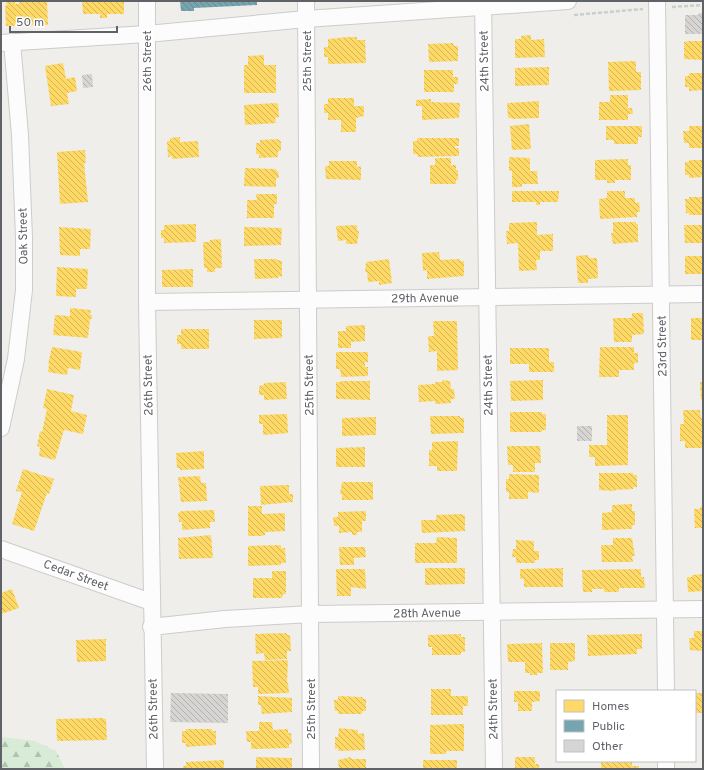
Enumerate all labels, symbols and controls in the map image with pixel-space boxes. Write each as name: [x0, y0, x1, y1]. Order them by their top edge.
scale bar: [10, 8, 117, 34]
text: 50 m: [16, 15, 44, 31]
street label: 26th Street: [140, 30, 156, 92]
street label: 25th Street: [300, 30, 316, 92]
street label: 24th Street: [476, 30, 494, 92]
street label: Oak Street: [16, 207, 32, 265]
street label: 29th Avenue: [391, 290, 459, 308]
street label: 23rd Street: [654, 315, 672, 377]
street label: 26th Street: [140, 354, 158, 416]
street label: 25th Street: [301, 354, 319, 416]
street label: 24th Street: [480, 354, 498, 416]
street label: Cedar Street: [41, 557, 110, 595]
street label: 28th Avenue: [393, 605, 461, 623]
street label: 26th Street: [145, 678, 163, 740]
street label: 25th Street: [304, 678, 320, 740]
street label: 24th Street: [485, 678, 503, 740]
legend: [556, 690, 696, 762]
text: Homes: [592, 699, 629, 715]
text: Public: [592, 719, 625, 735]
text: Other: [592, 739, 624, 755]

